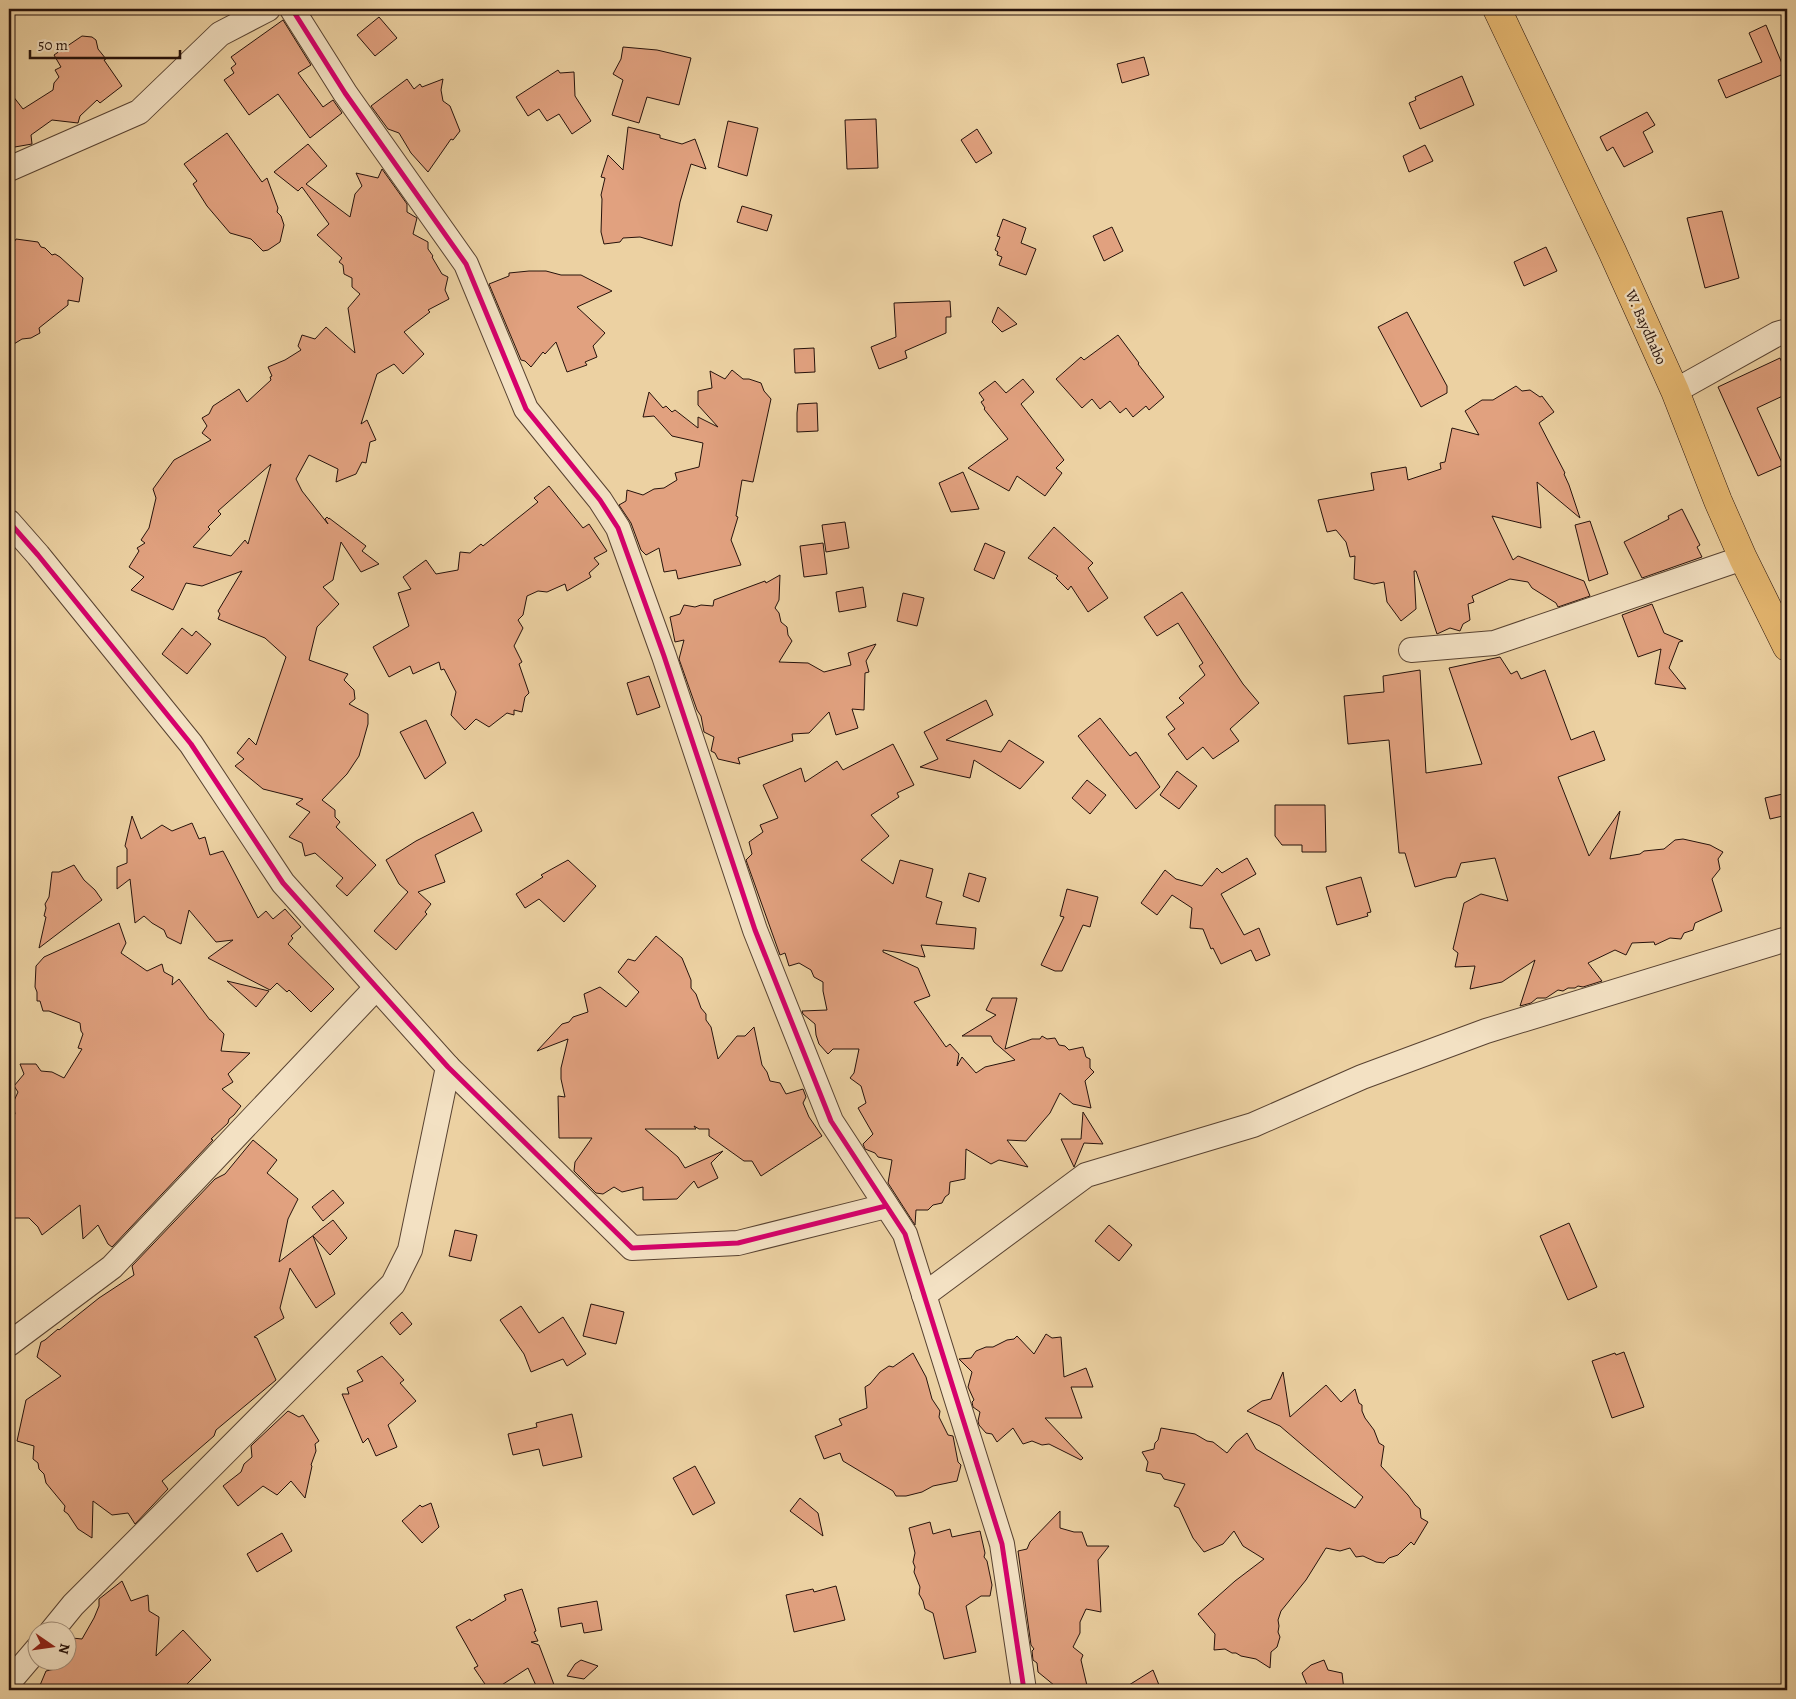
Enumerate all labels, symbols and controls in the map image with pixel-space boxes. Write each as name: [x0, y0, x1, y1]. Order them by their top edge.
scale bar: [30, 28, 180, 60]
text: 50 m: [38, 35, 68, 55]
street label: W. Baydhabo: [1620, 285, 1671, 368]
north arrow: [28, 1622, 78, 1672]
text: N: [54, 1642, 75, 1656]

